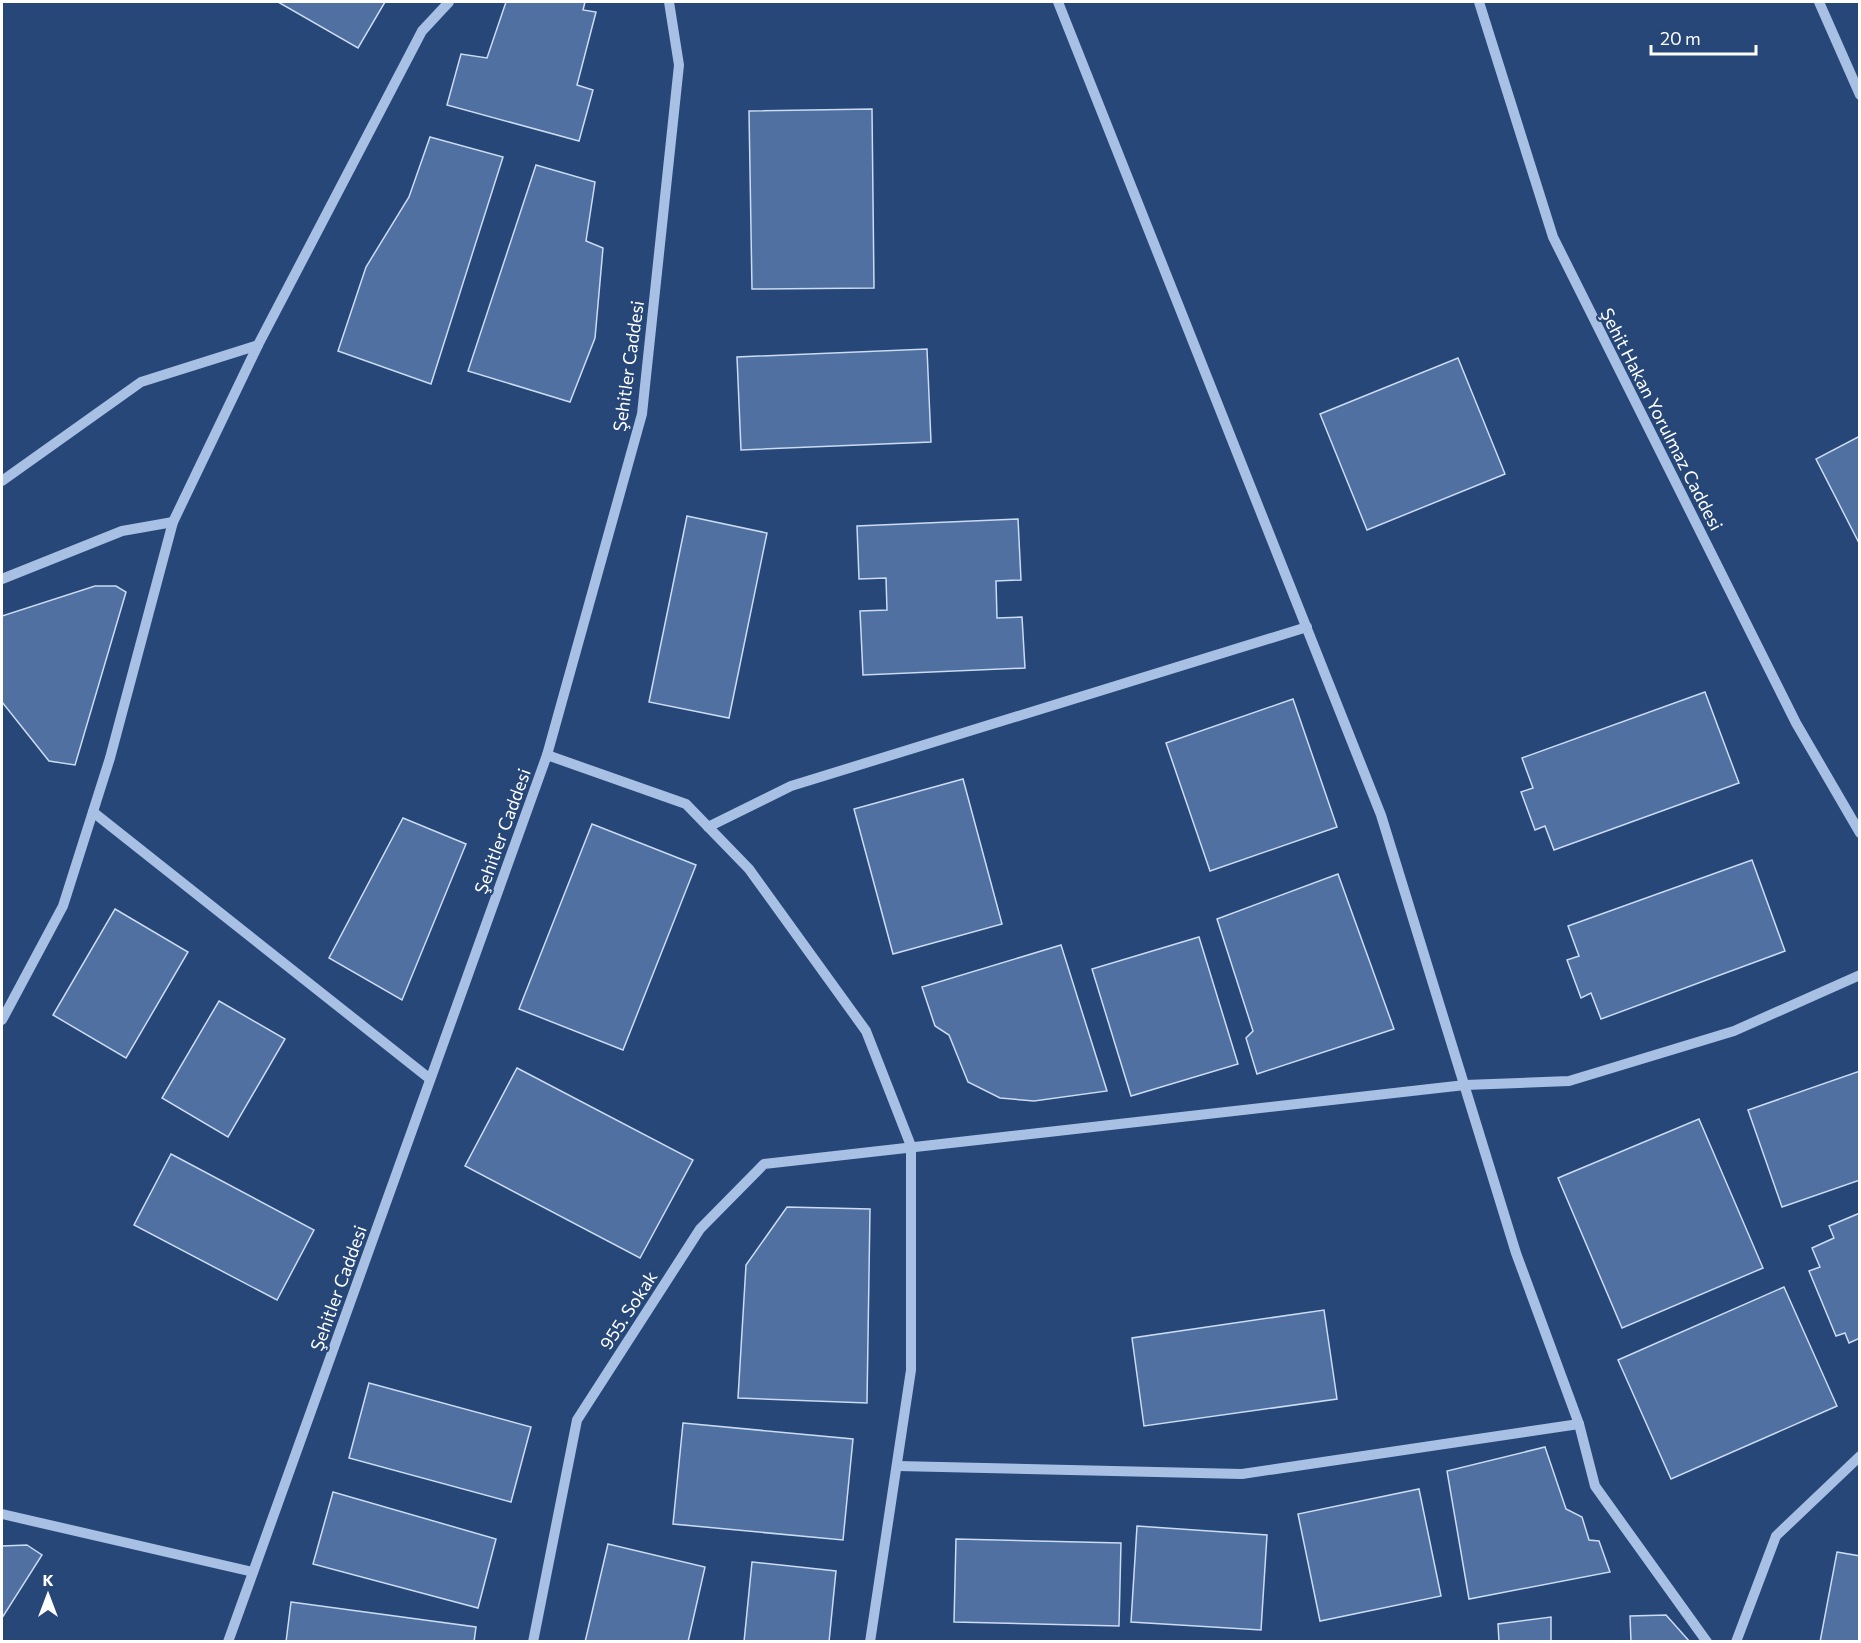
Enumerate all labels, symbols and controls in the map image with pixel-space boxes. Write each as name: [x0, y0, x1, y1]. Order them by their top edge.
scale bar: [1651, 18, 1756, 56]
text: 20 m: [1660, 27, 1701, 49]
street label: Şehitler Caddesi: [608, 299, 648, 433]
street label: Şehit Hakan Yorulmaz Caddesi: [1596, 304, 1728, 534]
street label: Şehitler Caddesi: [469, 765, 535, 897]
street label: Şehitler Caddesi: [305, 1222, 371, 1354]
street label: 955. Sokak: [594, 1266, 662, 1353]
north arrow: [18, 1565, 78, 1625]
text: K: [42, 1570, 54, 1589]

